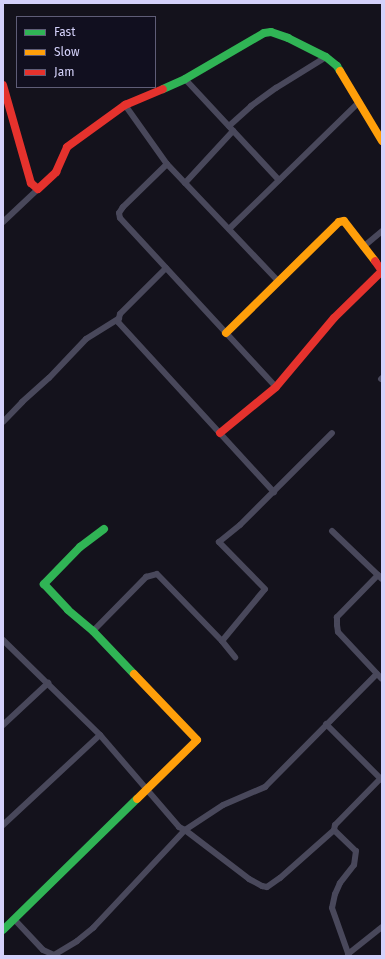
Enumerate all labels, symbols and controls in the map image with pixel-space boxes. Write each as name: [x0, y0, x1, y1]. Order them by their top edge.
legend: [16, 16, 156, 88]
text: Fast: [54, 25, 76, 39]
text: Slow: [54, 45, 80, 59]
text: Jam: [54, 65, 74, 79]

